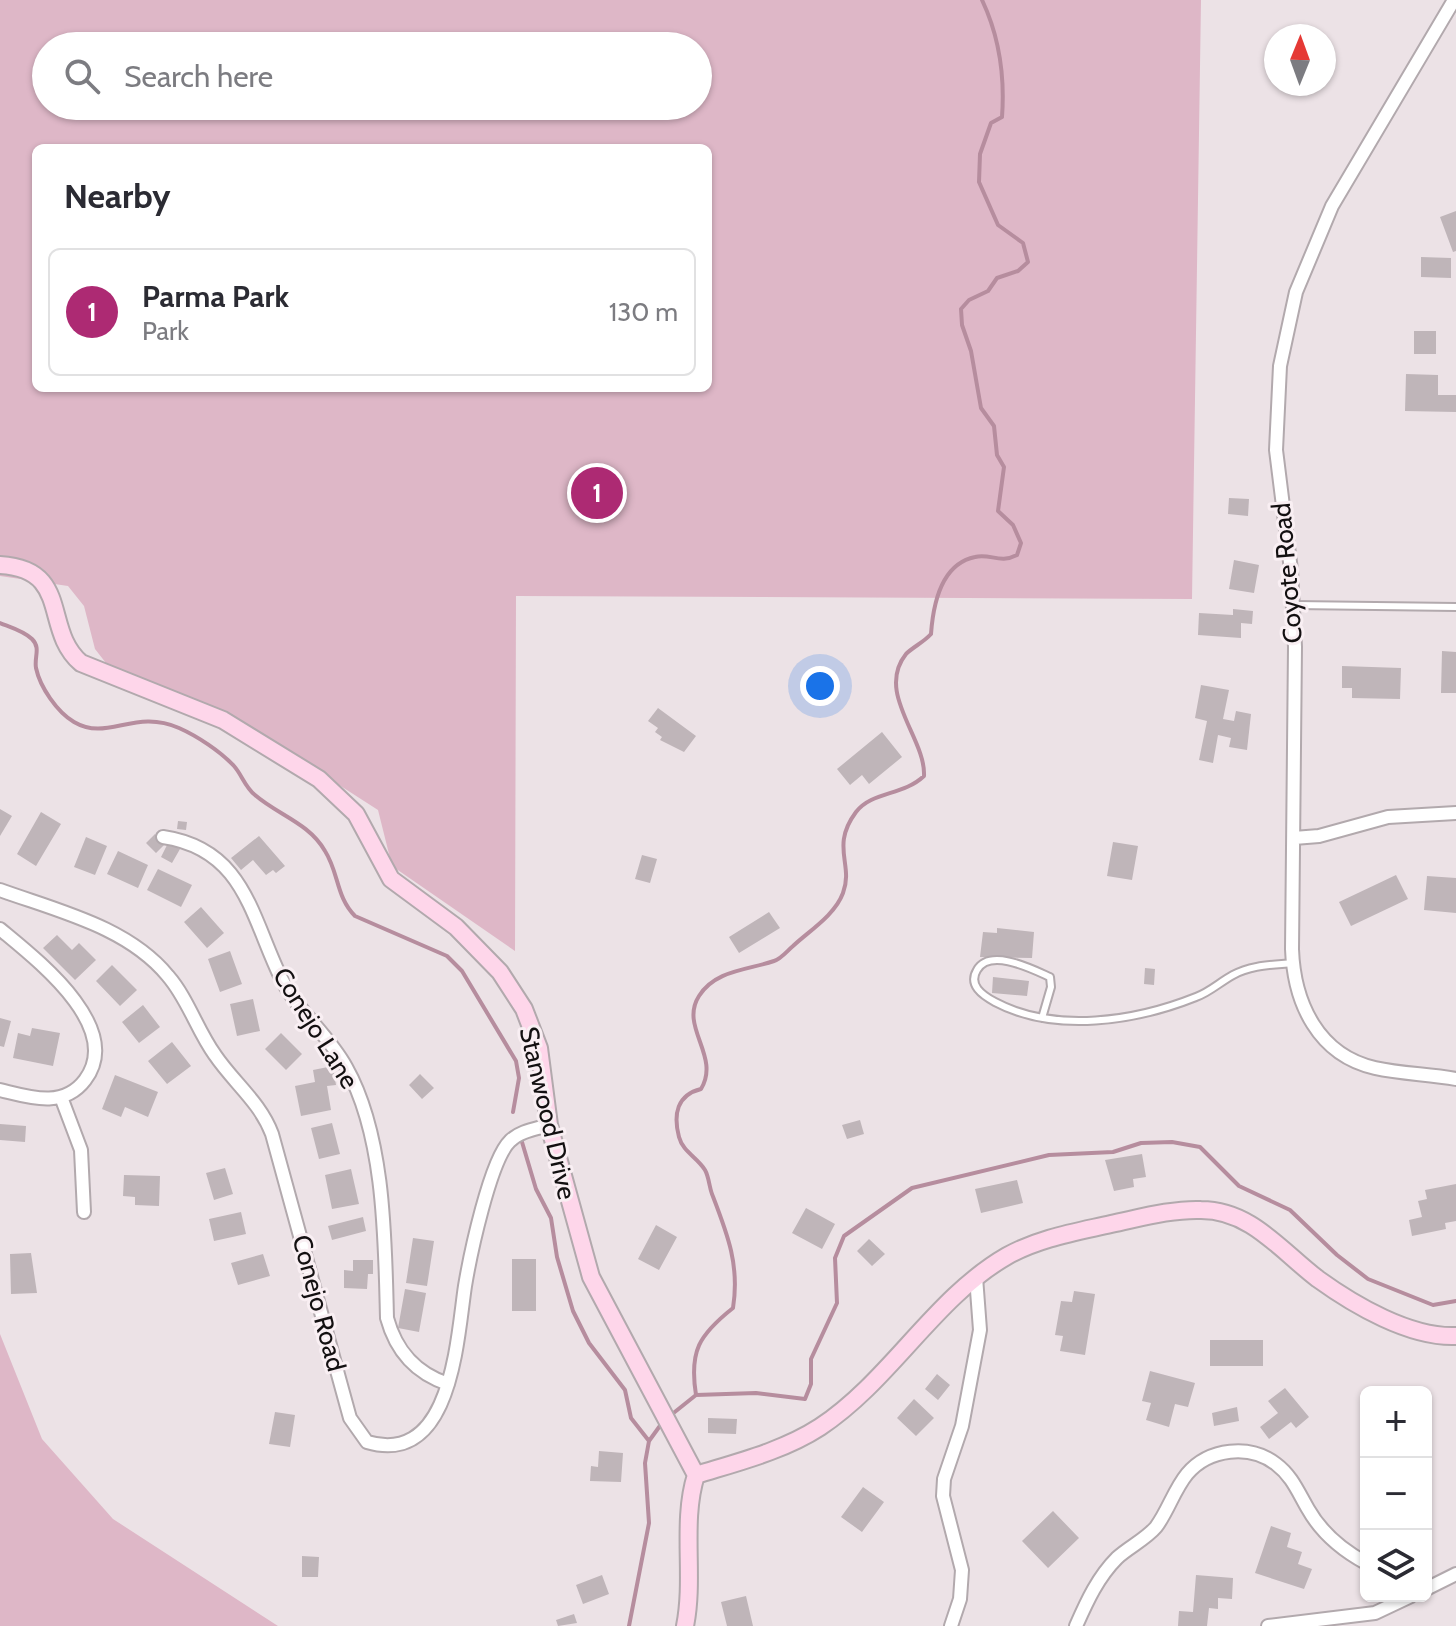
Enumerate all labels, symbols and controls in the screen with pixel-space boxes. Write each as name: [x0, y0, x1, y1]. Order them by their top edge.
north arrow: [1264, 24, 1336, 96]
search box: [32, 32, 712, 120]
icon: search: [60, 54, 104, 98]
text: Search here: [124, 58, 273, 95]
text: Nearby: [64, 175, 171, 217]
text: Parma Park: [142, 278, 289, 315]
text: 1: [87, 296, 97, 328]
text: 130 m: [609, 296, 678, 328]
text: Park: [142, 315, 189, 347]
pin: 1: [571, 463, 623, 523]
street label: Coyote Road: [1265, 501, 1309, 645]
your location: [800, 666, 840, 706]
street label: Conejo Lane: [266, 962, 366, 1094]
street label: Stanwood Drive: [513, 1024, 583, 1202]
street label: Conejo Road: [285, 1231, 353, 1375]
map controls: [1360, 1386, 1432, 1602]
button: +: [1360, 1386, 1432, 1458]
button: −: [1360, 1458, 1432, 1530]
button: layers: [1360, 1530, 1432, 1602]

